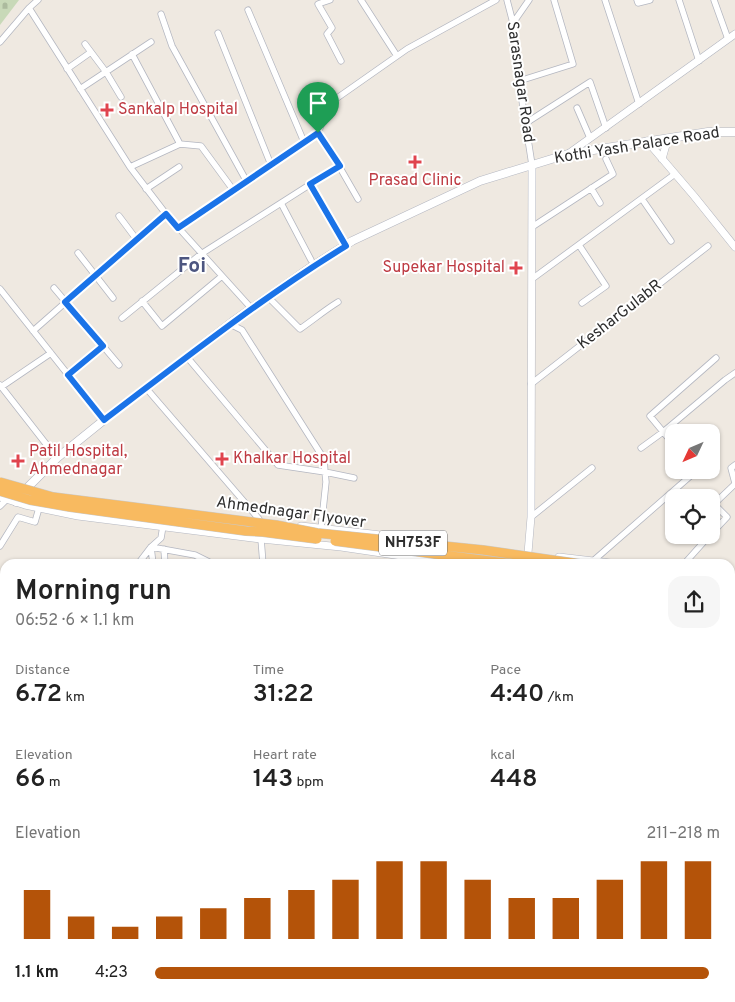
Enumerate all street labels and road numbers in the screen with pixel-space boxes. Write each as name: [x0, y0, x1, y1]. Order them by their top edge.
street label: Sarasnagar Road: [502, 20, 538, 144]
street label: Kothi Yash Palace Road: [553, 123, 721, 169]
street label: KesharGulabR: [574, 276, 666, 354]
street label: Ahmednagar Flyover: [215, 493, 367, 533]
road number: NH753F: [379, 530, 447, 556]

